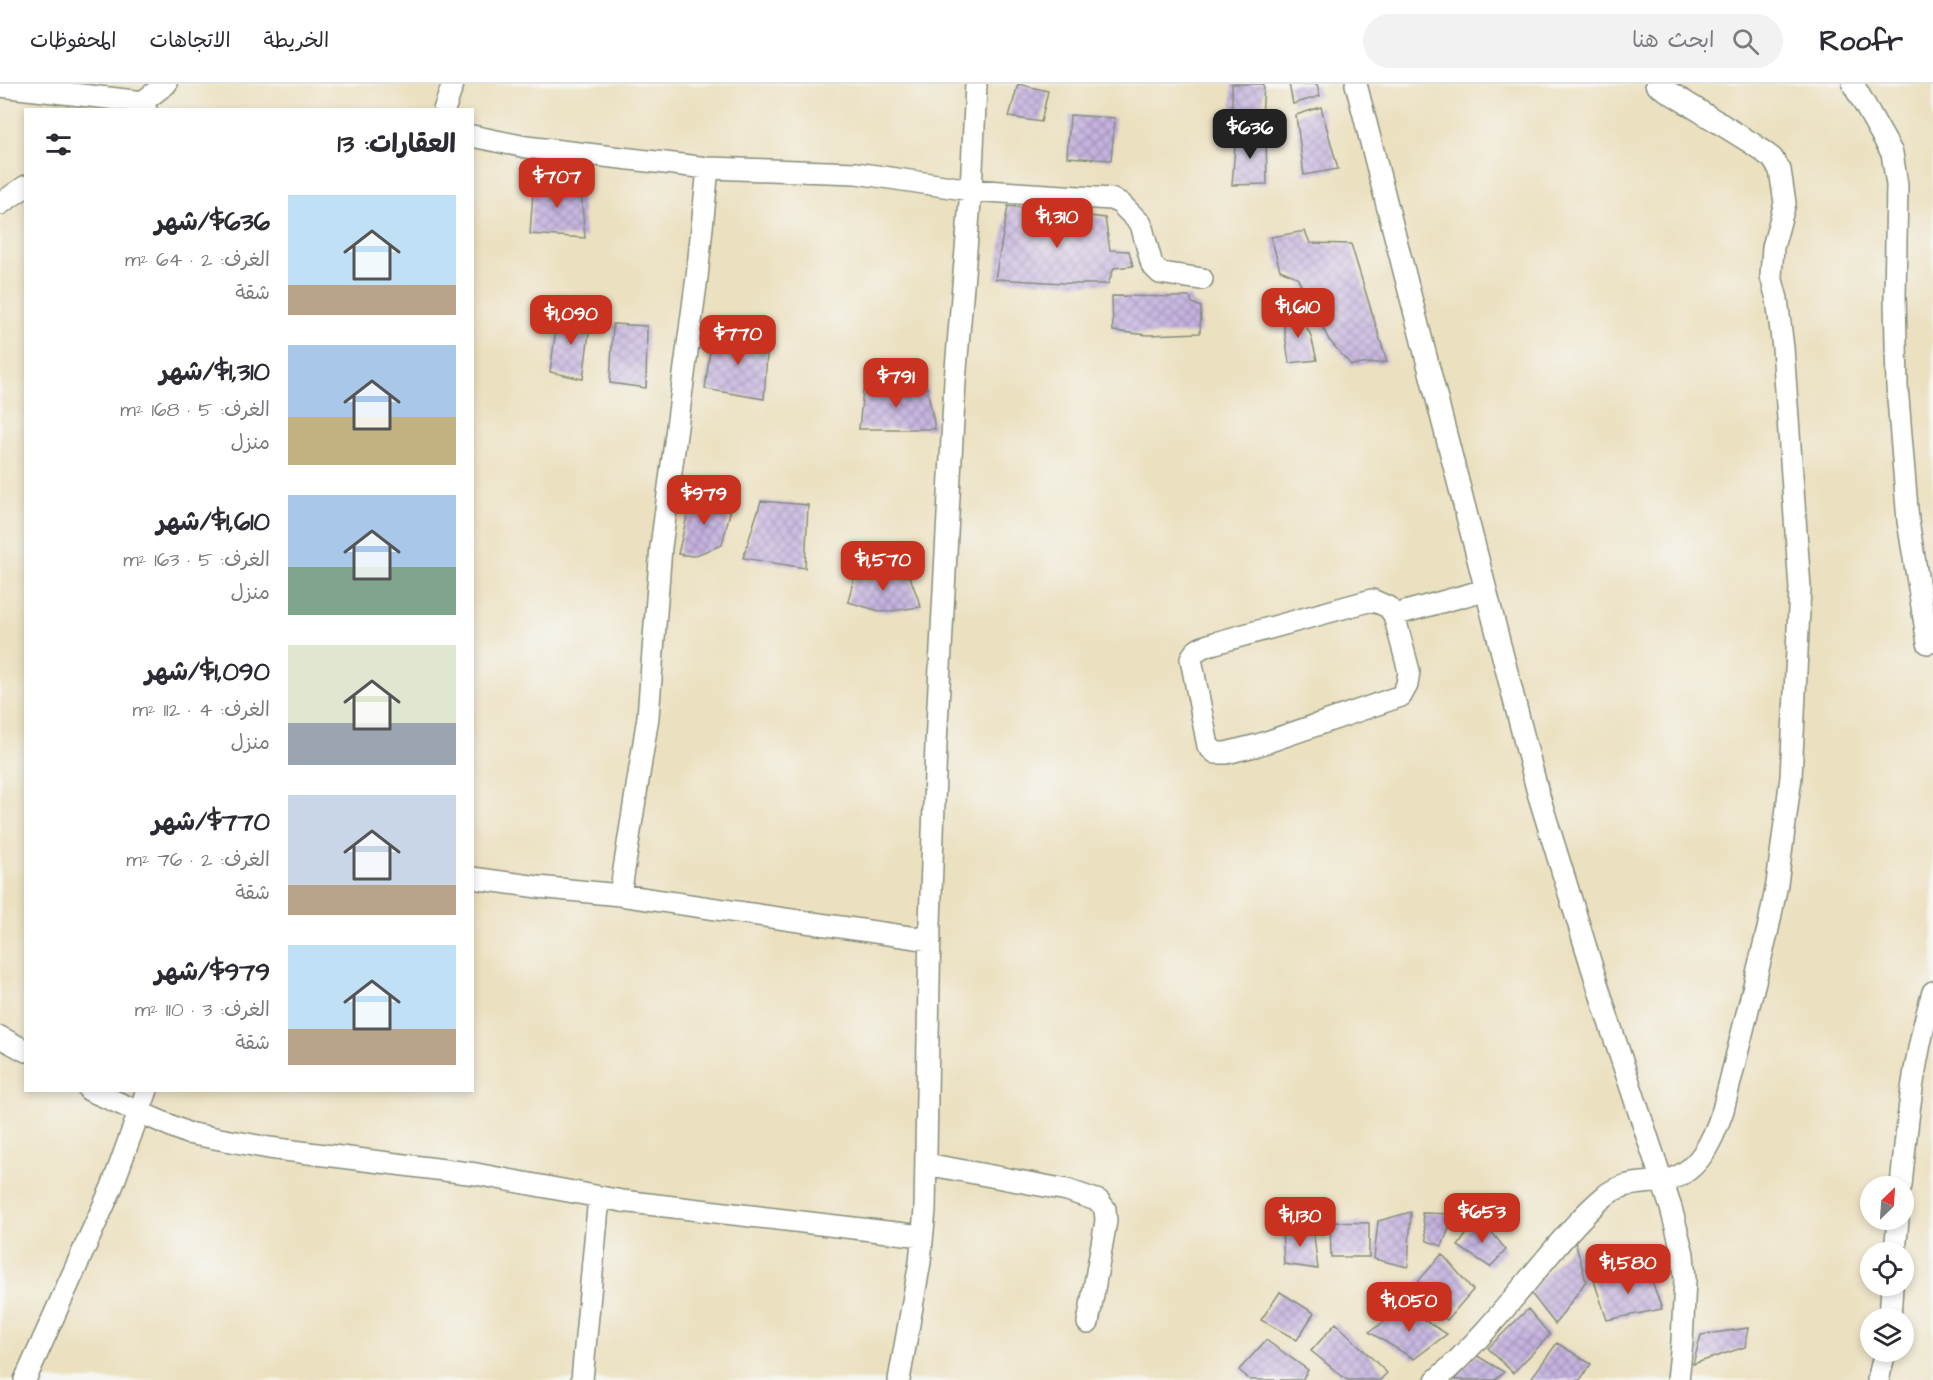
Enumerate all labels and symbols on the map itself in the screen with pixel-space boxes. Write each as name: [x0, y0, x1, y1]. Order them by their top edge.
pin: $636: [1214, 109, 1286, 160]
pin: $707: [521, 158, 593, 209]
pin: $1,310: [1008, 198, 1106, 249]
pin: $1,610: [1249, 288, 1347, 339]
pin: $1,090: [522, 295, 620, 346]
pin: $770: [702, 315, 774, 366]
pin: $791: [860, 358, 932, 409]
pin: $979: [668, 475, 740, 526]
pin: $1,570: [834, 541, 932, 592]
north arrow: [1860, 1176, 1914, 1230]
pin: $653: [1446, 1193, 1518, 1244]
pin: $1,130: [1251, 1197, 1349, 1248]
pin: $1,580: [1579, 1244, 1677, 1295]
pin: $1,050: [1360, 1282, 1458, 1333]

